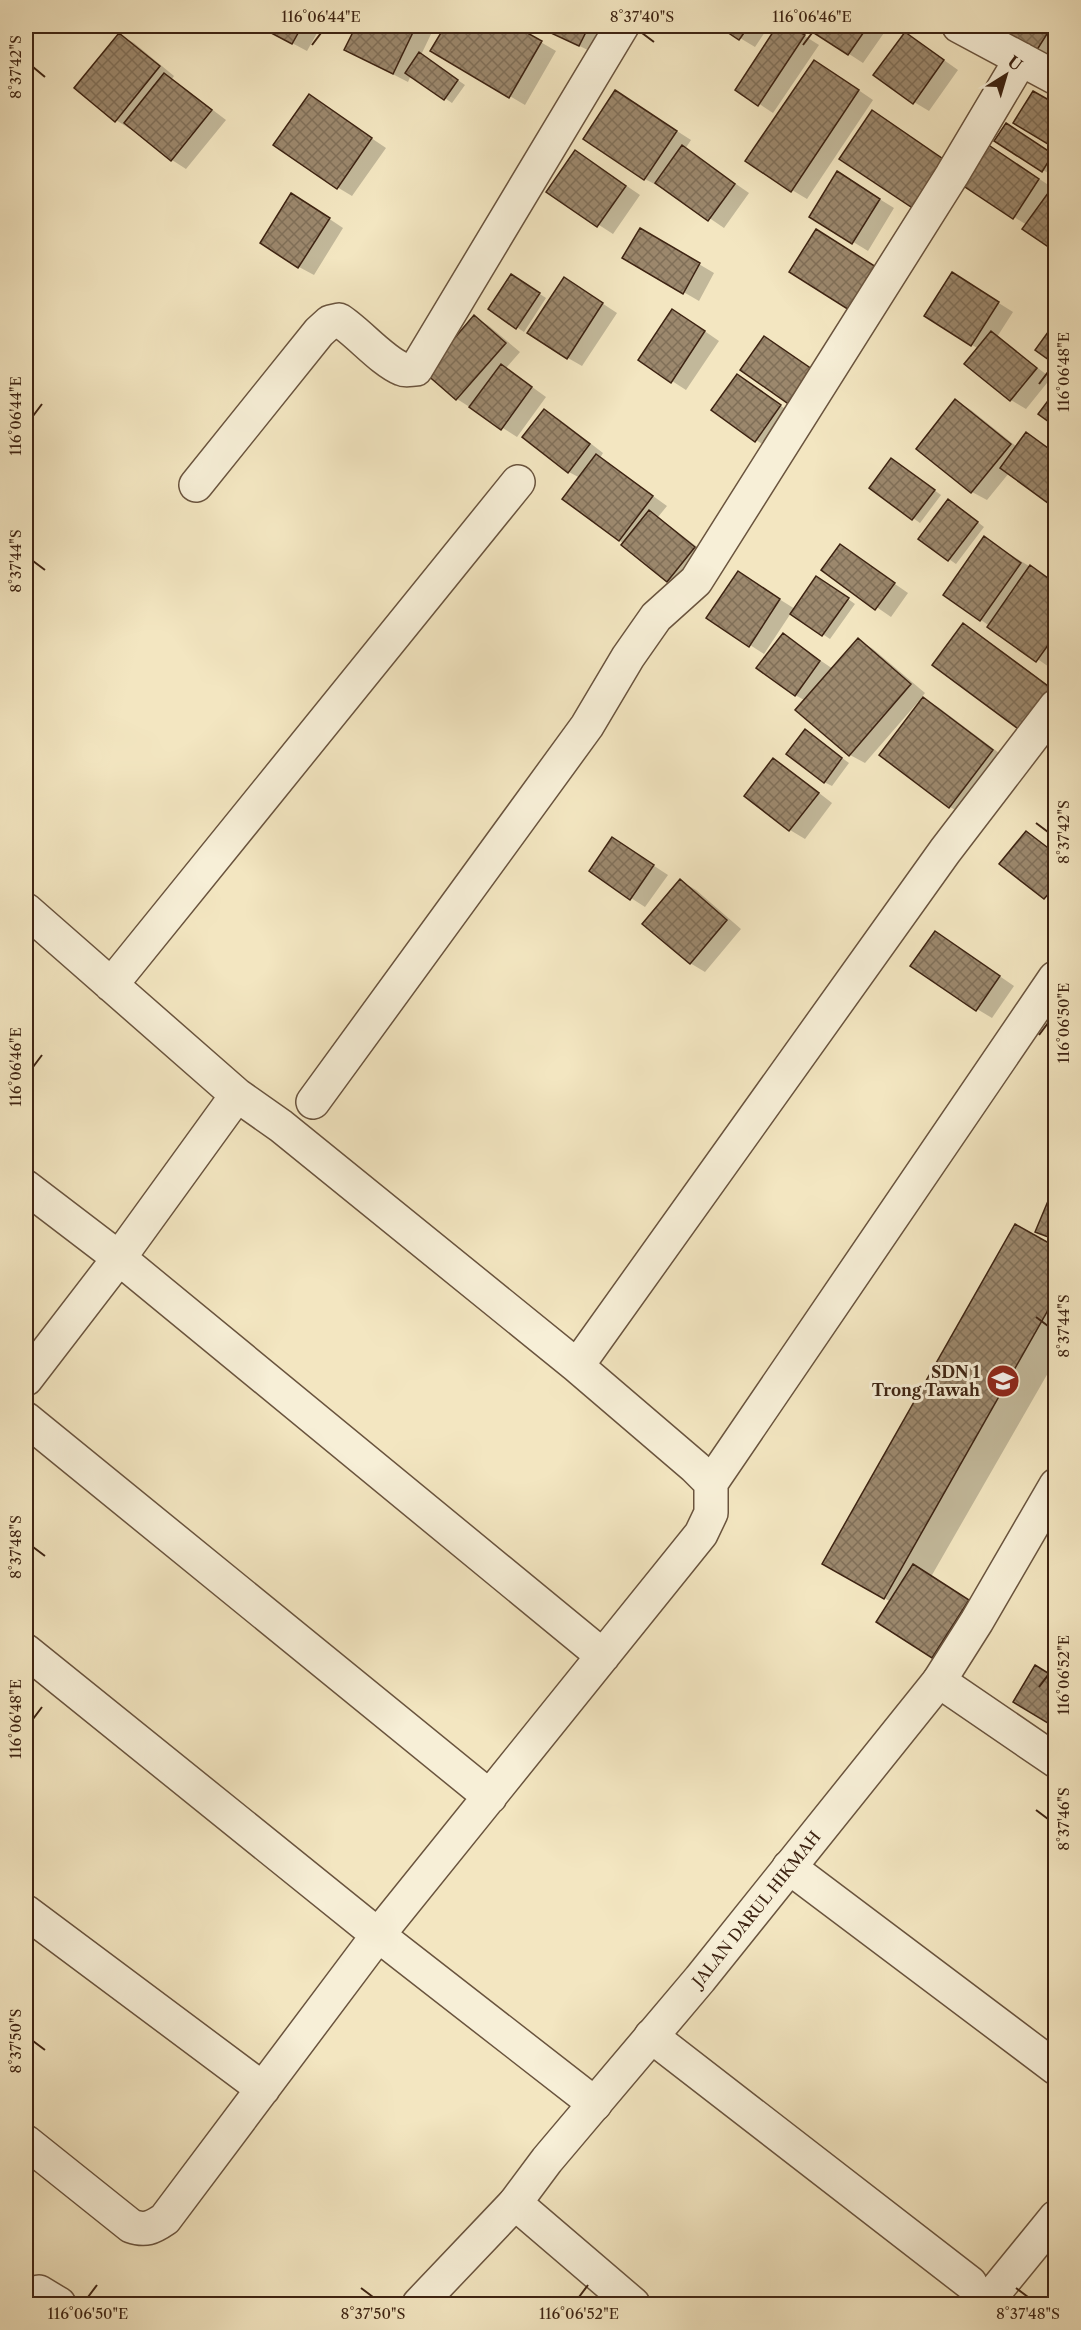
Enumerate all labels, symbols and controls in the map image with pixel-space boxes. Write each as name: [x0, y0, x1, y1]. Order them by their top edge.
text: 116°06'44"E: [281, 7, 361, 26]
text: 8°37'40"S: [610, 7, 674, 26]
text: 116°06'46"E: [772, 7, 852, 26]
text: 8°37'42"S: [6, 35, 25, 99]
north arrow: [976, 45, 1036, 105]
text: U: [1004, 51, 1026, 75]
text: 116°06'48"E: [1054, 332, 1073, 412]
text: 116°06'44"E: [6, 376, 25, 456]
text: 8°37'44"S: [6, 529, 25, 593]
text: 8°37'42"S: [1054, 800, 1073, 864]
text: 116°06'50"E: [1054, 983, 1073, 1063]
text: 116°06'46"E: [6, 1027, 25, 1107]
text: 8°37'44"S: [1054, 1294, 1073, 1358]
place label: SDN 1 Trong Tawah: [872, 1362, 981, 1400]
school or university icon: SDN 1 Trong Tawah: [985, 1363, 1021, 1399]
text: 8°37'48"S: [6, 1515, 25, 1579]
text: 116°06'52"E: [1054, 1635, 1073, 1715]
text: 116°06'48"E: [6, 1679, 25, 1759]
text: 8°37'46"S: [1054, 1787, 1073, 1851]
street label: JALAN DARUL HIKMAH: [686, 1827, 825, 1993]
text: 8°37'50"S: [6, 2009, 25, 2073]
text: 116°06'50"E: [48, 2304, 128, 2323]
text: 8°37'50"S: [341, 2304, 405, 2323]
text: 116°06'52"E: [539, 2304, 619, 2323]
text: 8°37'48"S: [996, 2304, 1060, 2323]

